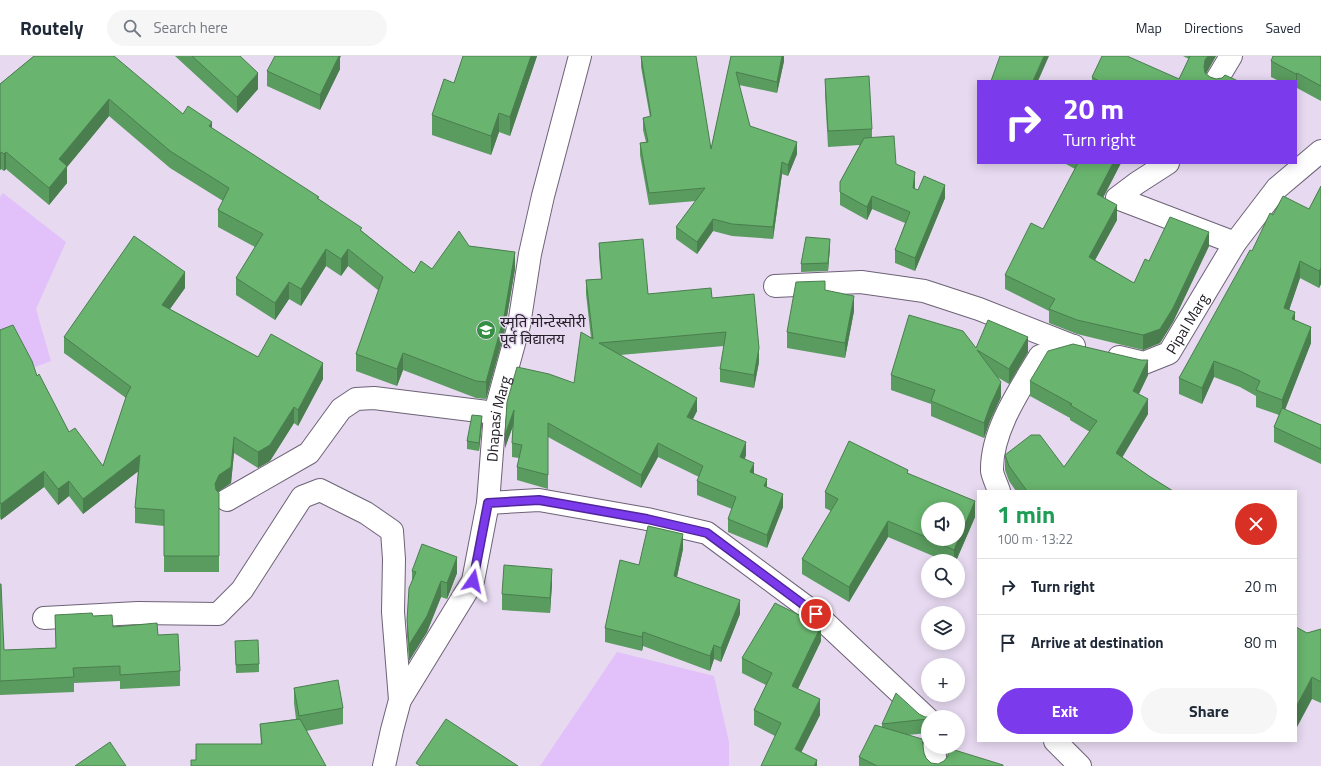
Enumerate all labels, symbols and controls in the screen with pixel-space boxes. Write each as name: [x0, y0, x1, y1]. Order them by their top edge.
search box: [107, 10, 387, 46]
text: Routely: [20, 13, 83, 42]
text: Search here: [153, 16, 228, 39]
icon: search: [121, 17, 143, 39]
text: Map: [1136, 17, 1162, 38]
text: Directions: [1184, 17, 1243, 38]
text: Saved: [1265, 17, 1301, 38]
text: 20 m: [1063, 87, 1124, 130]
icon: right: [997, 96, 1049, 148]
text: Turn right: [1063, 126, 1136, 153]
street label: Pipal Marg: [1159, 289, 1214, 358]
place label: स्मृति मोन्टेस्सोरी पूर्व विद्यालय: [500, 310, 587, 350]
school or university icon: स्मृति मोन्टेस्सोरी पूर्व विद्यालय: [475, 319, 497, 341]
street label: Dhapasi Marg: [480, 373, 516, 463]
text: 1 min: [997, 496, 1055, 532]
map controls: [921, 502, 965, 754]
button: sound: [921, 502, 965, 546]
button: close: [1235, 503, 1277, 545]
text: 100 m · 13:22: [997, 529, 1073, 549]
button: search: [921, 554, 965, 598]
position arrow: [452, 560, 494, 602]
text: Turn right: [1031, 575, 1095, 598]
text: 20 m: [1244, 575, 1277, 598]
icon: right: [997, 576, 1019, 598]
pin: [799, 597, 833, 631]
icon: arrive: [805, 603, 827, 625]
button: layers: [921, 606, 965, 650]
text: Arrive at destination: [1031, 631, 1164, 654]
text: 80 m: [1244, 631, 1277, 654]
icon: arrive: [997, 632, 1019, 654]
button: +: [921, 658, 965, 702]
button: Exit: [997, 688, 1133, 734]
button: Share: [1141, 688, 1277, 734]
button: −: [921, 710, 965, 754]

